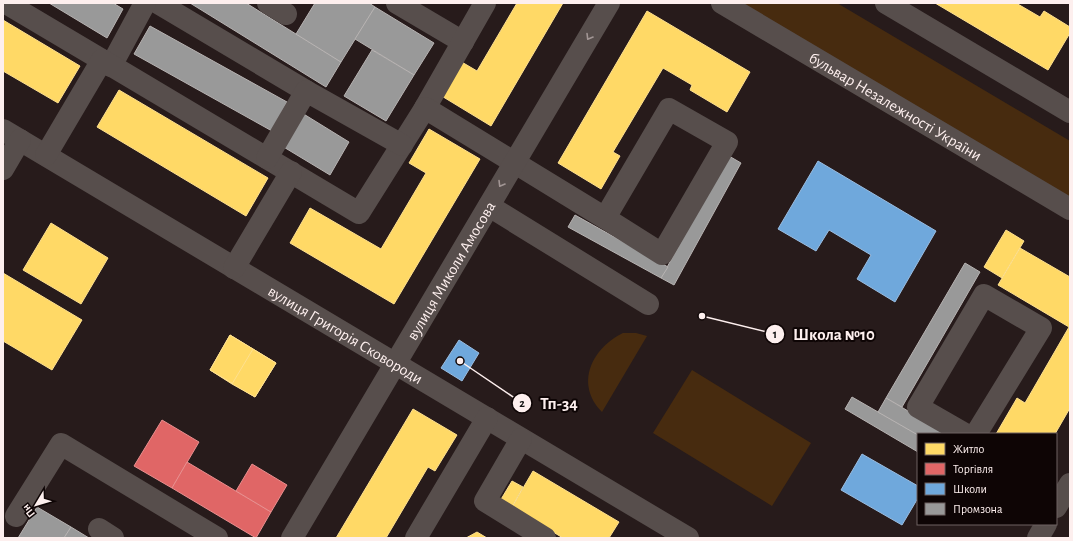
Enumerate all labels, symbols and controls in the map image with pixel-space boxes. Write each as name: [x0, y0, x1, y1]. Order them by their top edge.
one-way arrow: [587, 33, 594, 40]
street label: бульвар Незалежності України: [806, 50, 984, 164]
one-way arrow: [499, 180, 506, 187]
street label: вулиця Миколи Амосова: [404, 199, 499, 343]
street label: вулиця Григорія Сковороди: [265, 283, 425, 387]
callout: Школа №10: [765, 319, 883, 348]
text: Школа №10: [793, 326, 875, 343]
text: 1: [773, 328, 777, 340]
callout: Тп-34: [512, 388, 585, 417]
text: Тп-34: [540, 395, 578, 412]
text: 2: [519, 397, 525, 409]
legend: [917, 433, 1057, 525]
text: Житло: [953, 443, 985, 455]
text: Торгівля: [953, 463, 993, 475]
text: Школи: [953, 483, 987, 495]
north arrow: [16, 485, 56, 525]
text: Пн: [20, 502, 37, 520]
text: Промзона: [953, 503, 1003, 515]

